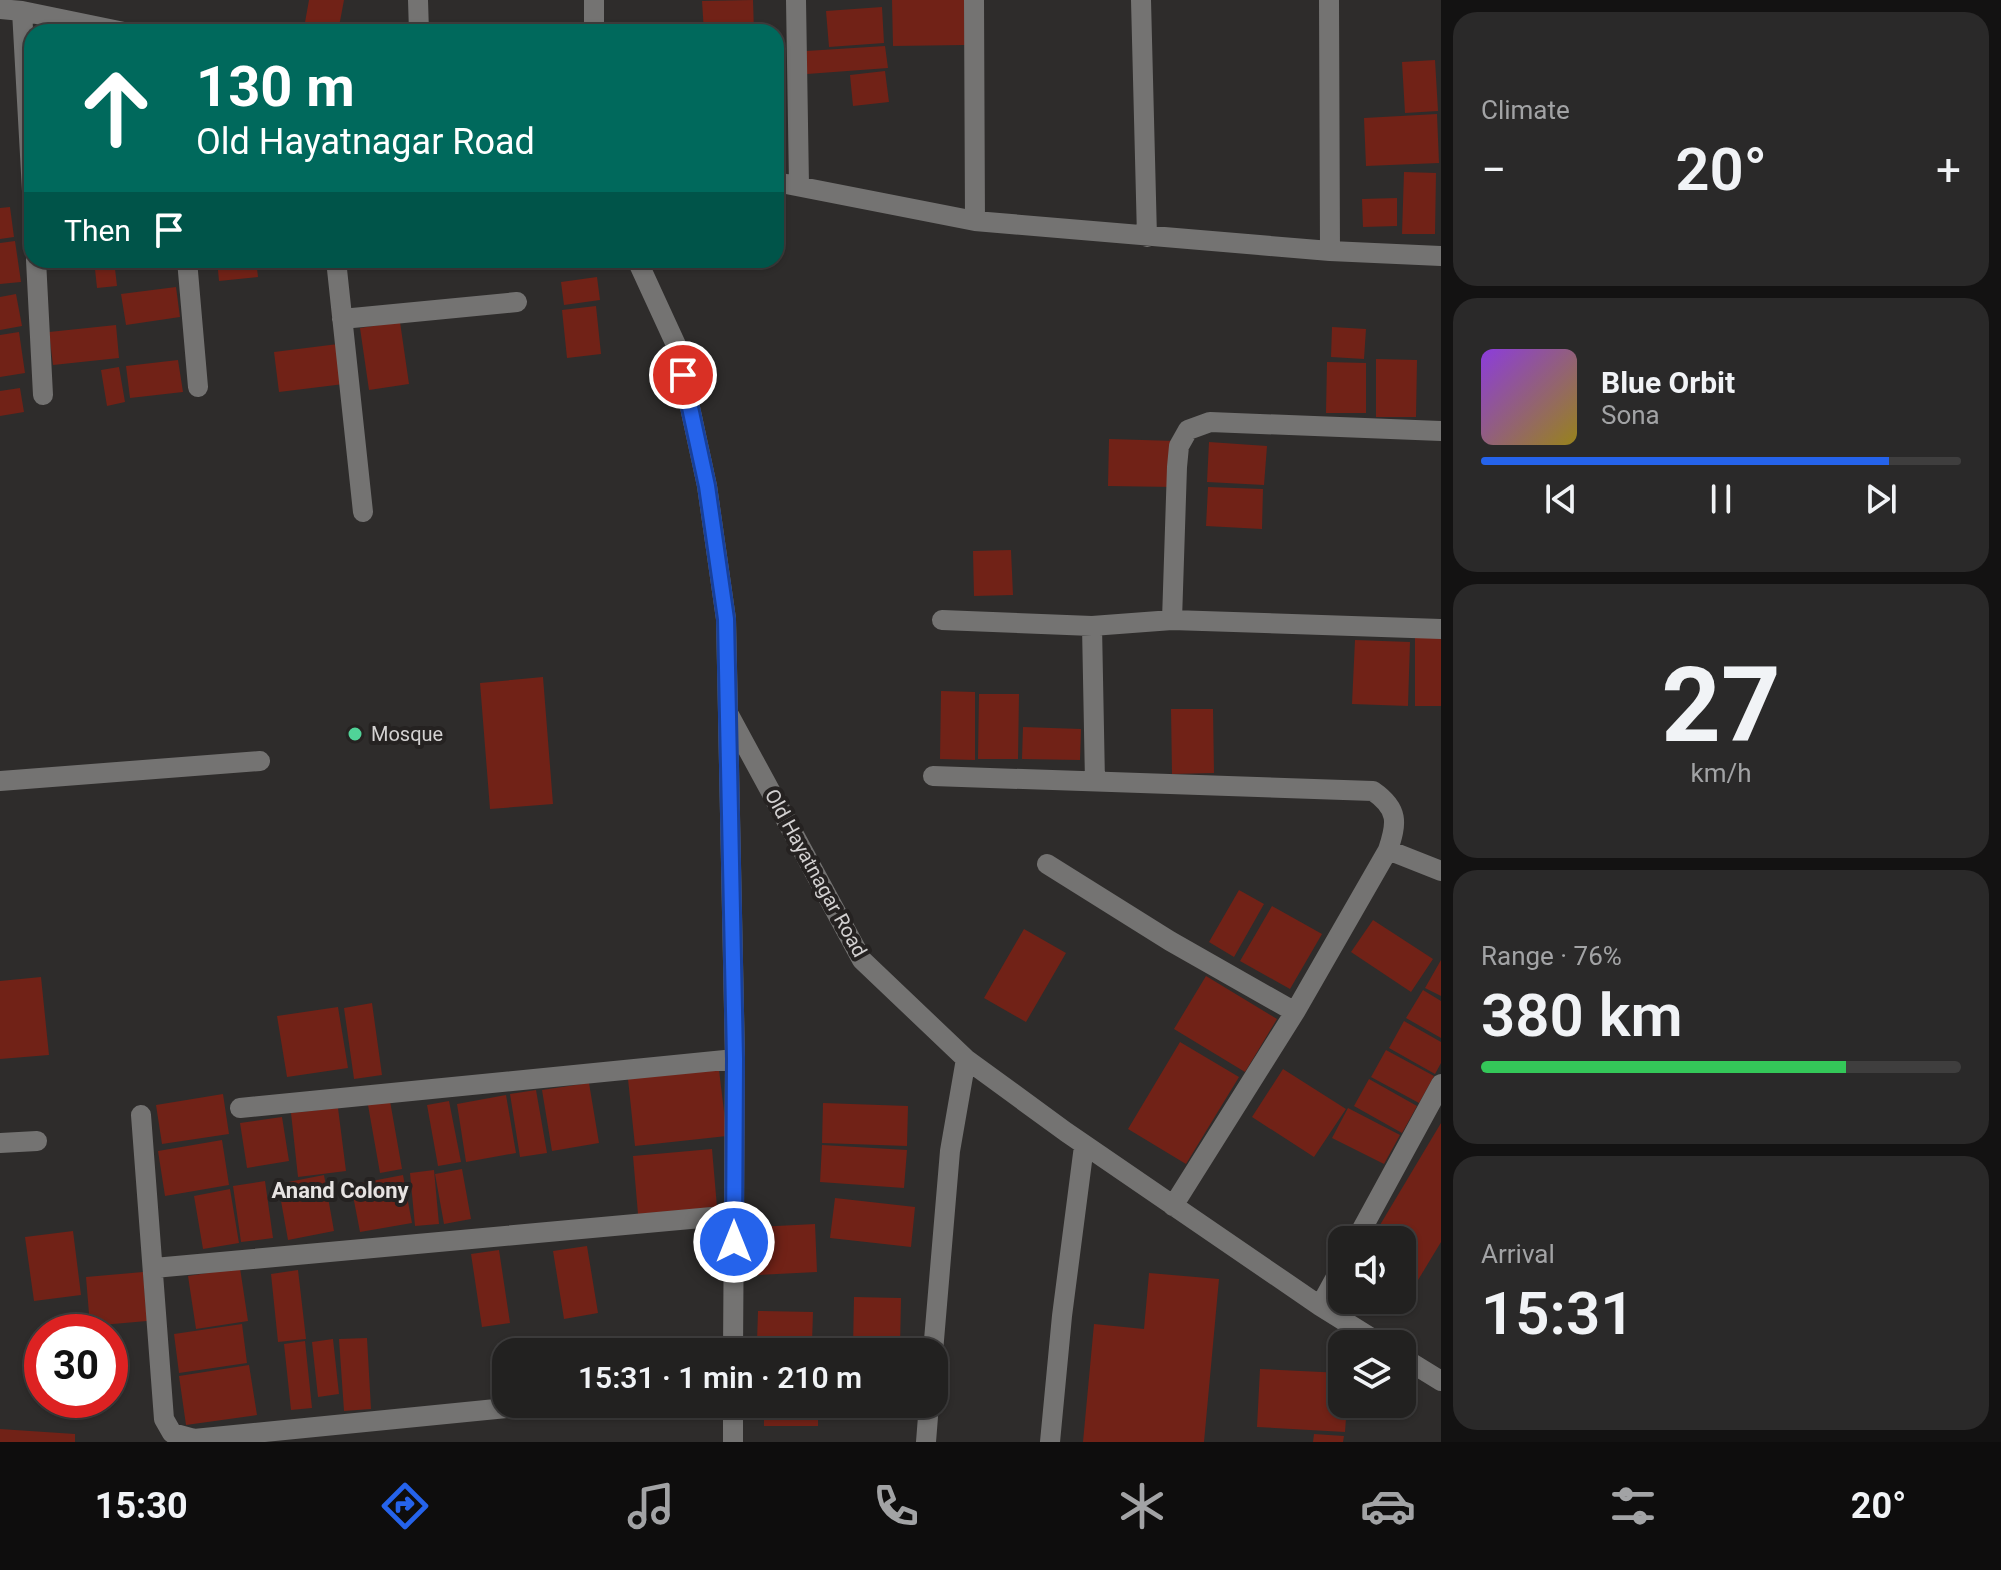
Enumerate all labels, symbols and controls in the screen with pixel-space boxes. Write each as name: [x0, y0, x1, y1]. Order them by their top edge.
text: 130 m: [196, 54, 355, 120]
icon: ahead: [64, 56, 168, 160]
text: Climate: [1481, 95, 1570, 125]
text: Old Hayatnagar Road: [196, 121, 535, 163]
text: 20°: [1675, 134, 1767, 205]
text: −: [1481, 144, 1506, 196]
text: +: [1936, 144, 1961, 196]
icon: arrive: [147, 208, 191, 252]
text: Then: [64, 213, 131, 248]
pin: [649, 341, 717, 409]
icon: arrive: [661, 353, 705, 397]
text: Blue Orbit: [1601, 365, 1735, 400]
text: Sona: [1601, 400, 1660, 430]
icon: previous: [1539, 477, 1583, 521]
icon: pause: [1699, 477, 1743, 521]
icon: next: [1859, 477, 1903, 521]
text: 27: [1661, 645, 1781, 766]
place label: Mosque: [371, 722, 443, 746]
marker: Mosque: [346, 725, 364, 743]
text: km/h: [1690, 758, 1752, 788]
street label: Old Hayatnagar Road: [760, 785, 872, 961]
text: Range · 76%: [1481, 941, 1622, 971]
text: 380 km: [1481, 980, 1683, 1051]
district label: Anand Colony: [271, 1178, 410, 1203]
position arrow: [692, 1200, 776, 1284]
map controls: [1328, 1226, 1416, 1418]
button: sound: [1328, 1226, 1416, 1314]
text: Arrival: [1481, 1239, 1555, 1269]
text: 15:31: [1481, 1278, 1634, 1349]
speed limit sign: 30: [24, 1314, 128, 1418]
button: layers: [1328, 1330, 1416, 1418]
text: 15:31 · 1 min · 210 m: [578, 1360, 862, 1395]
icon: directions: [377, 1478, 433, 1534]
icon: music: [623, 1478, 679, 1534]
icon: phone: [868, 1478, 924, 1534]
icon: climate: [1114, 1478, 1170, 1534]
icon: car: [1360, 1478, 1416, 1534]
icon: filters: [1605, 1478, 1661, 1534]
text: 15:30: [95, 1485, 188, 1527]
text: 20°: [1851, 1485, 1906, 1527]

